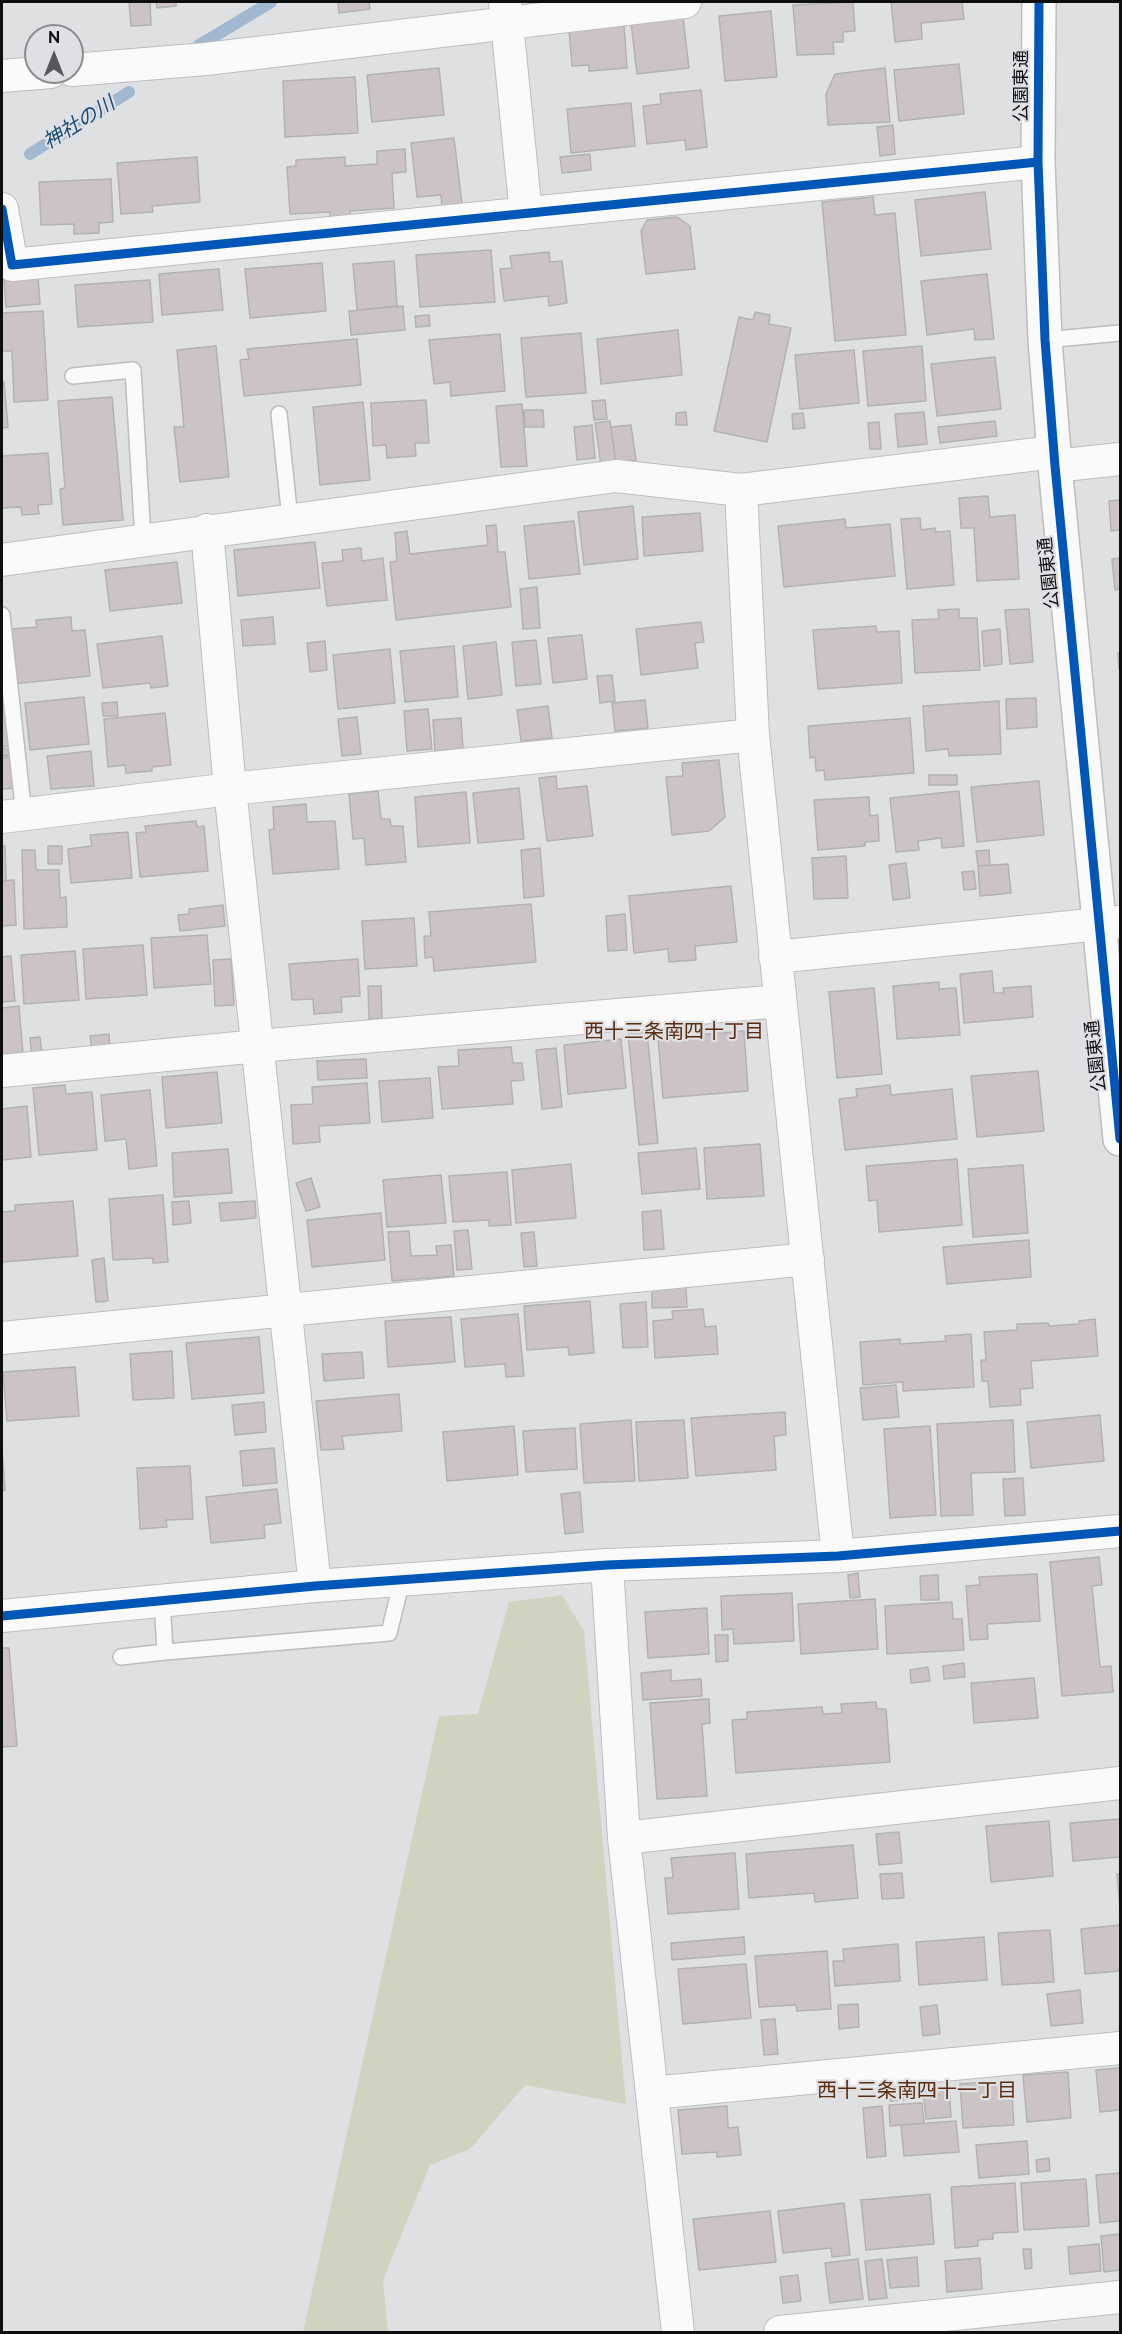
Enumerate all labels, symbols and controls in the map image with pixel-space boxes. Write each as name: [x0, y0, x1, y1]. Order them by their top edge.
north arrow: [24, 24, 84, 84]
text: N: [48, 28, 60, 47]
street label: 公園東通: [1011, 50, 1033, 122]
water label: 神社の川: [39, 92, 119, 154]
street label: 公園東通: [1034, 536, 1064, 610]
street label: 公園東通: [1081, 1019, 1111, 1093]
district label: 西十三条南四十丁目: [584, 1020, 764, 1044]
district label: 西十三条南四十一丁目: [817, 2079, 1017, 2103]

